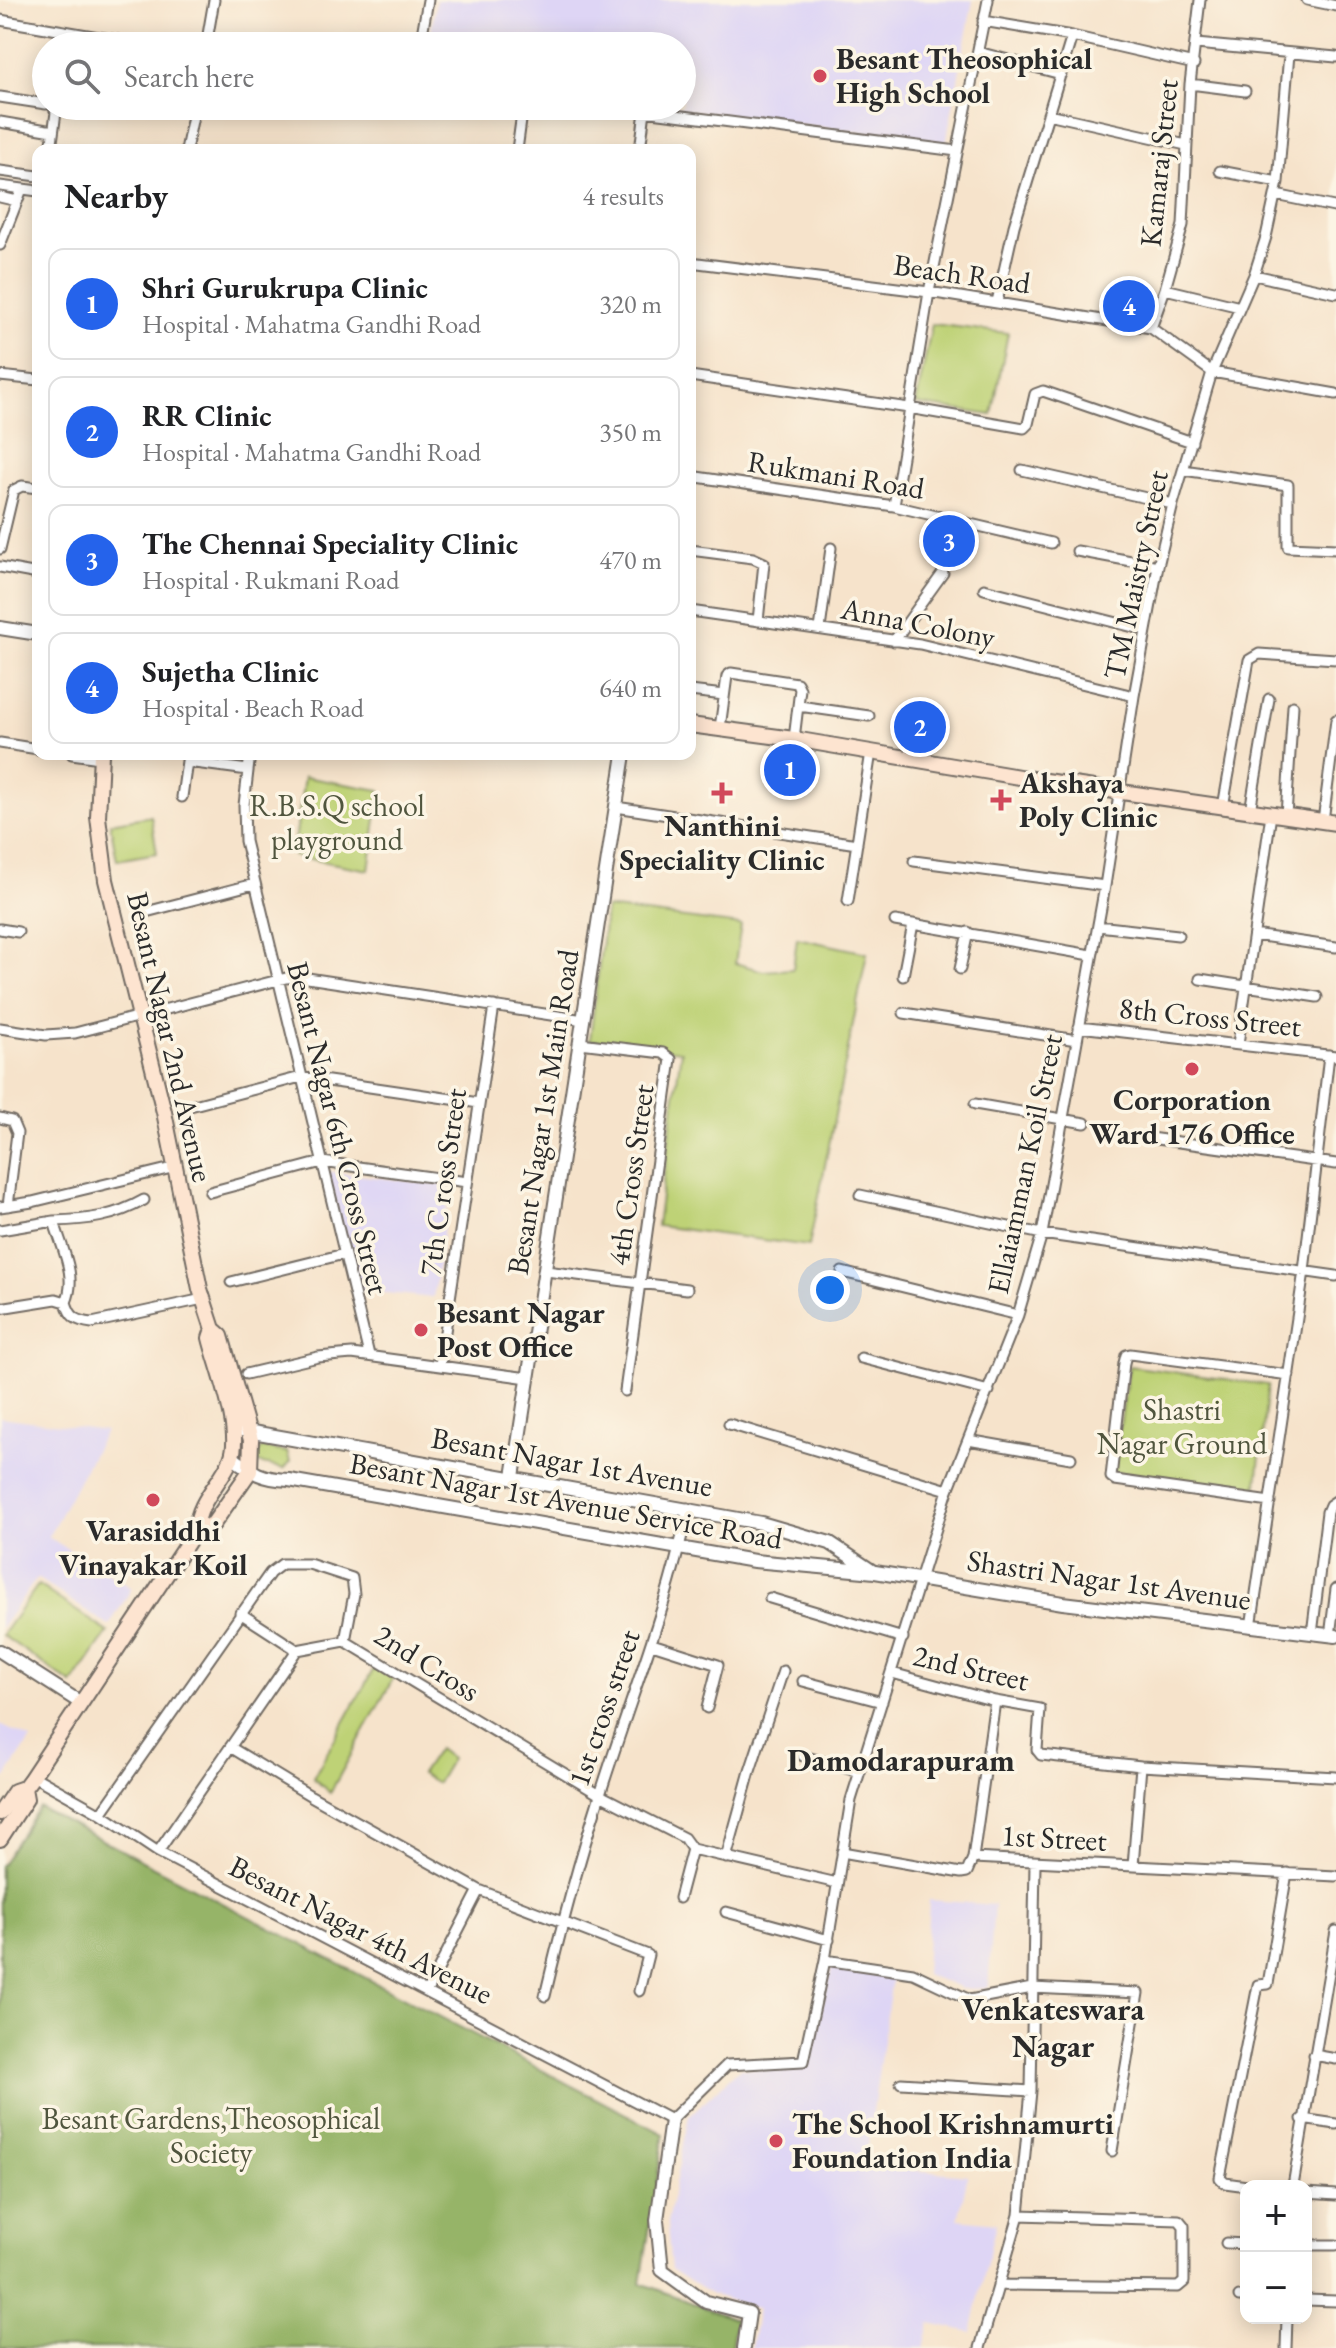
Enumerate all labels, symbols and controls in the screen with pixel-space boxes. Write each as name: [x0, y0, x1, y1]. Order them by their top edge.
search box: [32, 32, 696, 120]
place label: Besant Theosophical High School: [836, 39, 1093, 112]
icon: search: [60, 54, 104, 98]
text: Search here: [124, 57, 254, 96]
marker: Besant Theosophical High School: [811, 67, 829, 85]
street label: Kamaraj Street: [1130, 77, 1187, 249]
text: Nearby: [64, 174, 168, 218]
text: 4 results: [583, 179, 664, 213]
street label: Beach Road: [891, 245, 1034, 303]
text: Shri Gurukrupa Clinic: [142, 268, 428, 307]
pin: 4: [1103, 276, 1155, 336]
text: 1: [85, 287, 99, 321]
text: 320 m: [599, 287, 662, 321]
text: Hospital · Mahatma Gandhi Road: [142, 307, 481, 341]
text: RR Clinic: [142, 396, 272, 435]
text: 2: [85, 415, 99, 449]
text: 350 m: [599, 415, 662, 449]
text: Hospital · Mahatma Gandhi Road: [142, 435, 481, 469]
street label: Rukmani Road: [745, 441, 928, 508]
street label: TM Maistry Street: [1094, 466, 1177, 683]
pin: 3: [923, 511, 975, 571]
text: The Chennai Speciality Clinic: [142, 524, 518, 563]
text: 3: [85, 543, 99, 577]
text: 470 m: [599, 543, 662, 577]
text: Hospital · Rukmani Road: [142, 563, 399, 597]
street label: Anna Colony: [837, 588, 999, 657]
text: Sujetha Clinic: [142, 652, 319, 691]
text: 4: [85, 671, 99, 705]
text: 640 m: [599, 671, 662, 705]
text: Hospital · Beach Road: [142, 691, 364, 725]
pin: 2: [894, 697, 946, 757]
pin: 1: [764, 740, 816, 800]
place label: Akshaya Poly Clinic: [1018, 763, 1158, 836]
marker: Nanthini Speciality Clinic: [711, 782, 733, 804]
park label: R.B.S.Q school playground: [249, 786, 425, 859]
marker: Akshaya Poly Clinic: [990, 789, 1012, 811]
place label: Nanthini Speciality Clinic: [619, 806, 825, 879]
street label: Besant Nagar 2nd Avenue: [118, 888, 223, 1186]
street label: Besant Nagar 1st Main Road: [498, 946, 588, 1277]
street label: Besant Nagar 6th Cross Street: [278, 957, 399, 1299]
street label: 8th Cross Street: [1117, 988, 1304, 1046]
street label: Ellaiamman Koil Street: [978, 1030, 1071, 1297]
marker: Corporation Ward 176 Office: [1183, 1060, 1201, 1078]
place label: Corporation Ward 176 Office: [1089, 1080, 1295, 1153]
street label: 4th Cross Street: [598, 1081, 663, 1268]
street label: 7th C ross Street: [410, 1085, 475, 1278]
your location: [810, 1270, 850, 1310]
place label: Besant Nagar Post Office: [437, 1293, 605, 1366]
marker: Besant Nagar Post Office: [412, 1321, 430, 1339]
park label: Shastri Nagar Ground: [1097, 1390, 1268, 1463]
street label: Besant Nagar 1st Avenue: [429, 1418, 716, 1505]
street label: Besant Nagar 1st Avenue Service Road: [347, 1443, 786, 1558]
marker: Varasiddhi Vinayakar Koil: [144, 1491, 162, 1509]
place label: Varasiddhi Vinayakar Koil: [58, 1511, 248, 1584]
street label: Shastri Nagar 1st Avenue: [965, 1540, 1254, 1619]
street label: 2nd Cross: [367, 1615, 487, 1710]
street label: 1st cross street: [559, 1624, 649, 1791]
street label: 2nd Street: [910, 1635, 1033, 1700]
district label: Damodarapuram: [787, 1739, 1015, 1781]
street label: 1st Street: [1000, 1815, 1108, 1860]
street label: Besant Nagar 4th Avenue: [223, 1846, 499, 2013]
district label: Venkateswara Nagar: [961, 1988, 1146, 2067]
park label: Besant Gardens,Theosophical Society: [42, 2099, 380, 2172]
place label: The School Krishnamurti Foundation India: [792, 2104, 1114, 2177]
marker: The School Krishnamurti Foundation India: [767, 2132, 785, 2150]
map controls: [1240, 2180, 1312, 2324]
button: +: [1240, 2180, 1312, 2252]
button: −: [1240, 2252, 1312, 2324]

